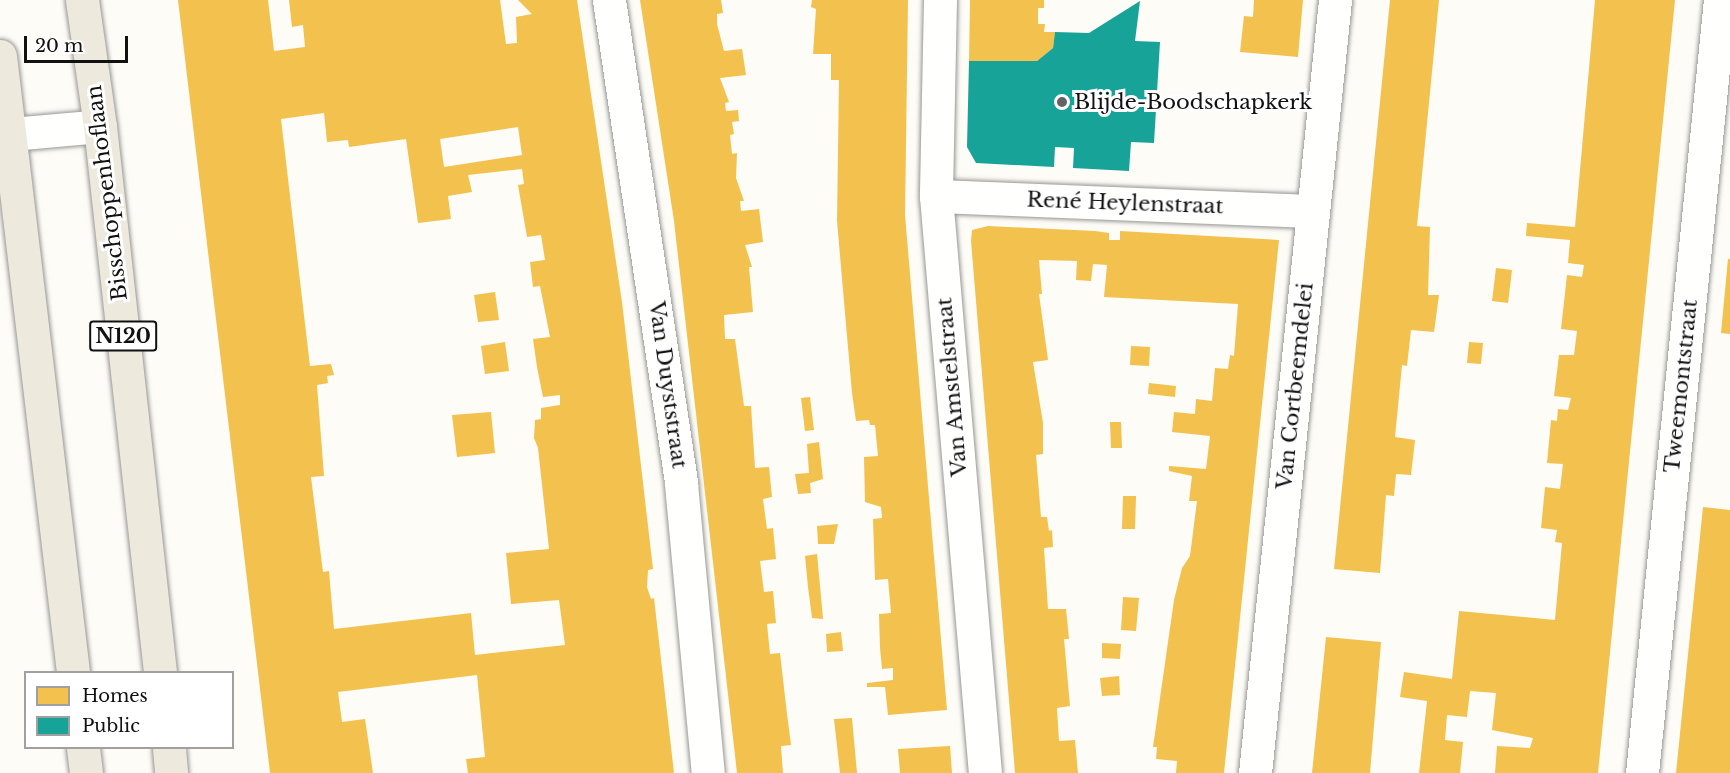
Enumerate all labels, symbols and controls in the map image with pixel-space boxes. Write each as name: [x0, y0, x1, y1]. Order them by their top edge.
scale bar: [27, 24, 130, 62]
text: 20 m: [35, 35, 83, 57]
street label: Bisschoppenhoflaan: [81, 84, 133, 302]
place label: Blijde-Boodschapkerk: [1074, 89, 1312, 115]
marker: Blijde-Boodschapkerk: [1055, 95, 1069, 109]
street label: René Heylenstraat: [1026, 187, 1224, 219]
street label: Van Cortbeemdelei: [1272, 281, 1318, 491]
street label: Van Amstelstraat: [932, 296, 972, 478]
street label: Tweemontstraat: [1659, 298, 1703, 474]
street label: Van Duyststraat: [644, 300, 692, 470]
road number: N120: [88, 319, 158, 353]
legend: [24, 671, 234, 749]
text: Homes: [82, 685, 148, 707]
text: Public: [82, 715, 140, 737]

